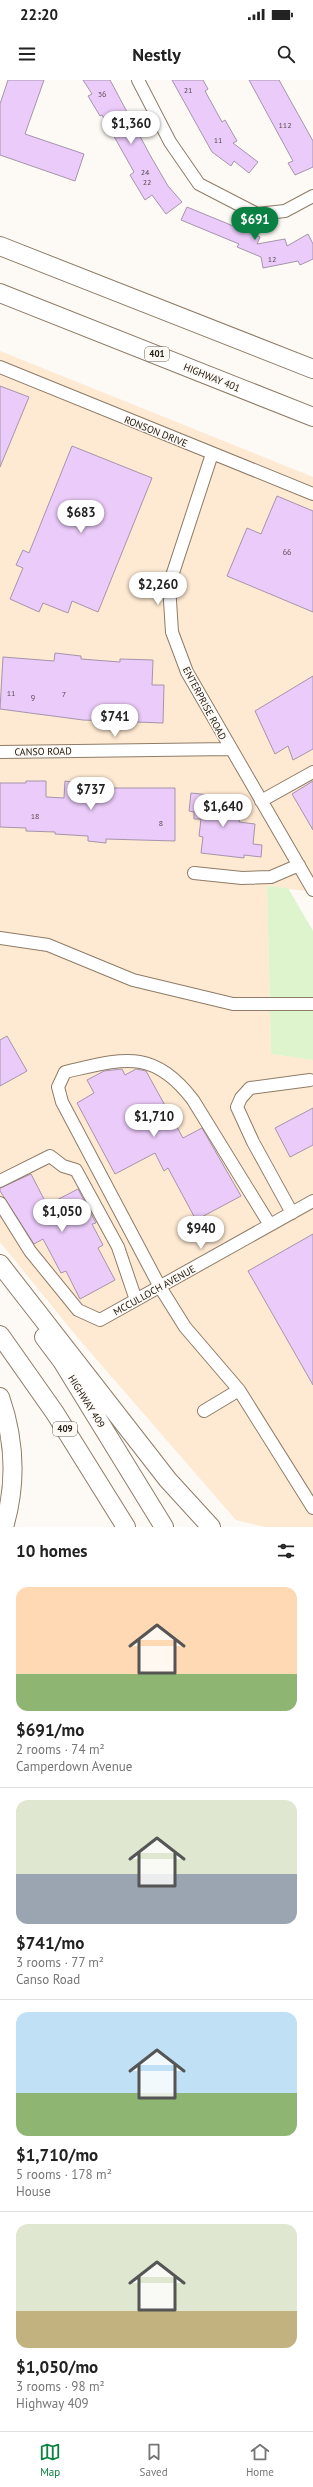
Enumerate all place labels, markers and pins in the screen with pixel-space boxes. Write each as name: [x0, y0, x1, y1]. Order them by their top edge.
pin: $1,360: [98, 111, 164, 145]
pin: $691: [231, 207, 279, 241]
pin: $683: [57, 500, 105, 534]
pin: $2,260: [125, 572, 191, 606]
pin: $741: [91, 704, 139, 738]
pin: $737: [67, 777, 115, 811]
pin: $1,640: [190, 794, 256, 828]
pin: $1,710: [121, 1104, 187, 1138]
pin: $1,050: [29, 1199, 95, 1233]
pin: $940: [177, 1216, 225, 1250]

